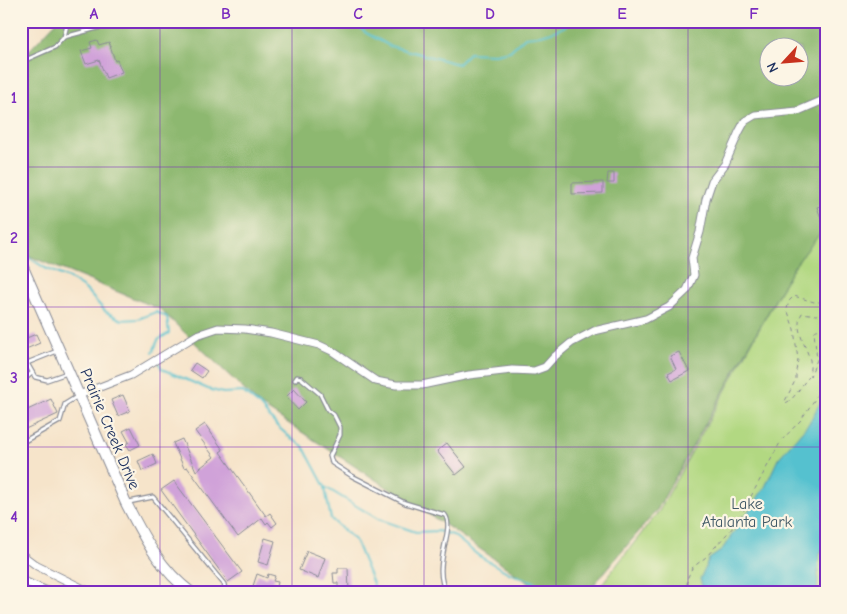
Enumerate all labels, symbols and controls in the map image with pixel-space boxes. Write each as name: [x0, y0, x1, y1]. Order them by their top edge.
text: A: [90, 5, 99, 23]
text: B: [221, 5, 231, 23]
text: C: [353, 5, 363, 23]
text: D: [485, 5, 495, 23]
text: E: [617, 5, 627, 23]
text: F: [749, 5, 759, 23]
north arrow: [760, 38, 810, 88]
text: N: [763, 60, 782, 75]
text: 1: [11, 89, 17, 107]
text: 2: [10, 229, 18, 247]
street label: Prairie Creek Drive: [76, 366, 144, 492]
text: 3: [10, 369, 18, 387]
park label: Lake Atalanta Park: [702, 495, 793, 531]
text: 4: [10, 508, 18, 526]

